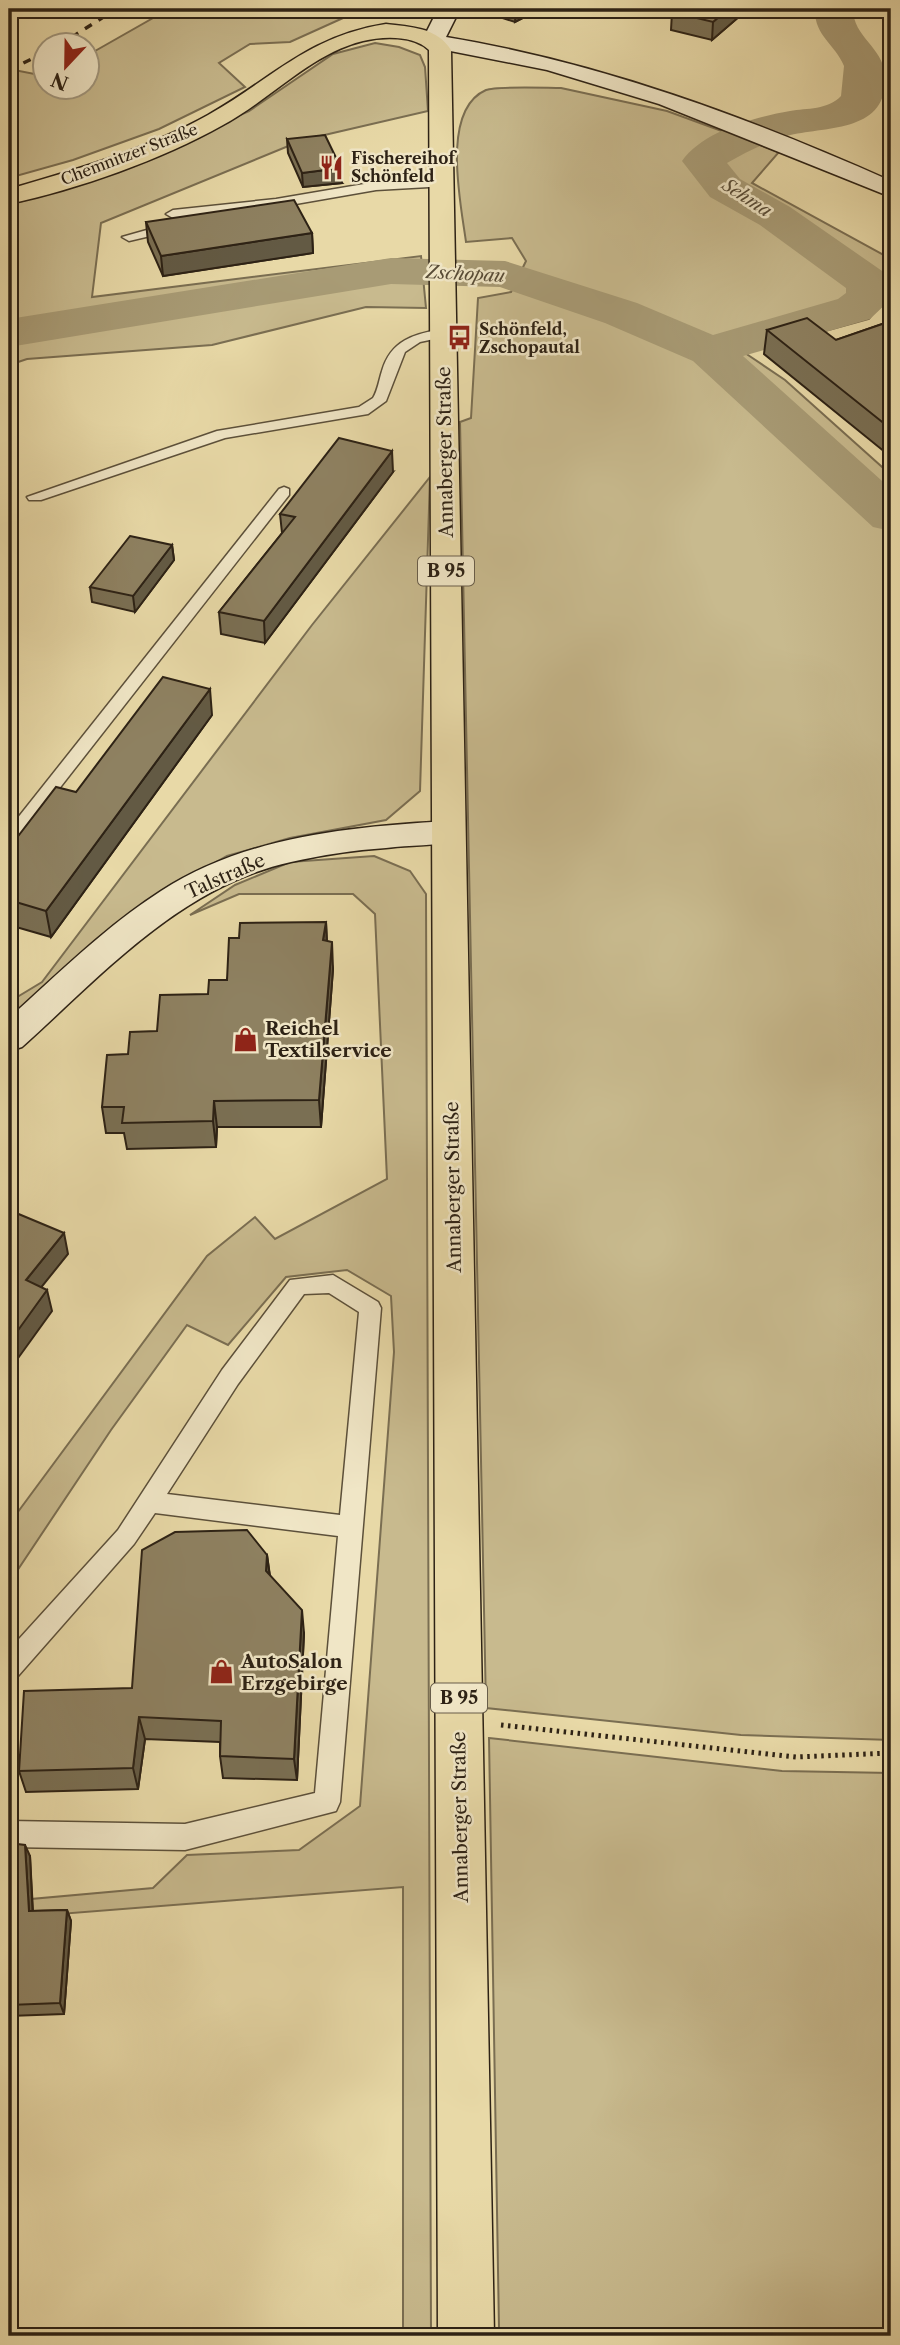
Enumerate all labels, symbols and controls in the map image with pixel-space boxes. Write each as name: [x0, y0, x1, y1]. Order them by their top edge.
north arrow: [32, 32, 102, 102]
text: N: [48, 68, 72, 95]
street label: Chemnitzer Straße: [58, 119, 200, 189]
place label: Fischereihof Schönfeld: [351, 148, 457, 186]
restaurant icon: Fischereihof Schönfeld: [317, 153, 345, 181]
water label: Sehma: [717, 173, 776, 222]
water label: Zschopau: [424, 261, 506, 287]
place label: Schönfeld, Zschopautal: [479, 319, 580, 357]
bus stop icon: Schönfeld, Zschopautal: [445, 324, 473, 352]
street label: Annaberger Straße: [432, 366, 458, 539]
road number: B 95: [418, 556, 474, 586]
street label: Talstraße: [182, 848, 268, 904]
place label: Reichel Textilservice: [265, 1017, 392, 1062]
shop icon: Reichel Textilservice: [231, 1025, 259, 1053]
street label: Annaberger Straße: [440, 1101, 466, 1274]
place label: AutoSalon Erzgebirge: [240, 1650, 348, 1695]
shop icon: AutoSalon Erzgebirge: [207, 1658, 235, 1686]
road number: B 95: [431, 1684, 487, 1713]
street label: Annaberger Straße: [447, 1731, 473, 1904]

